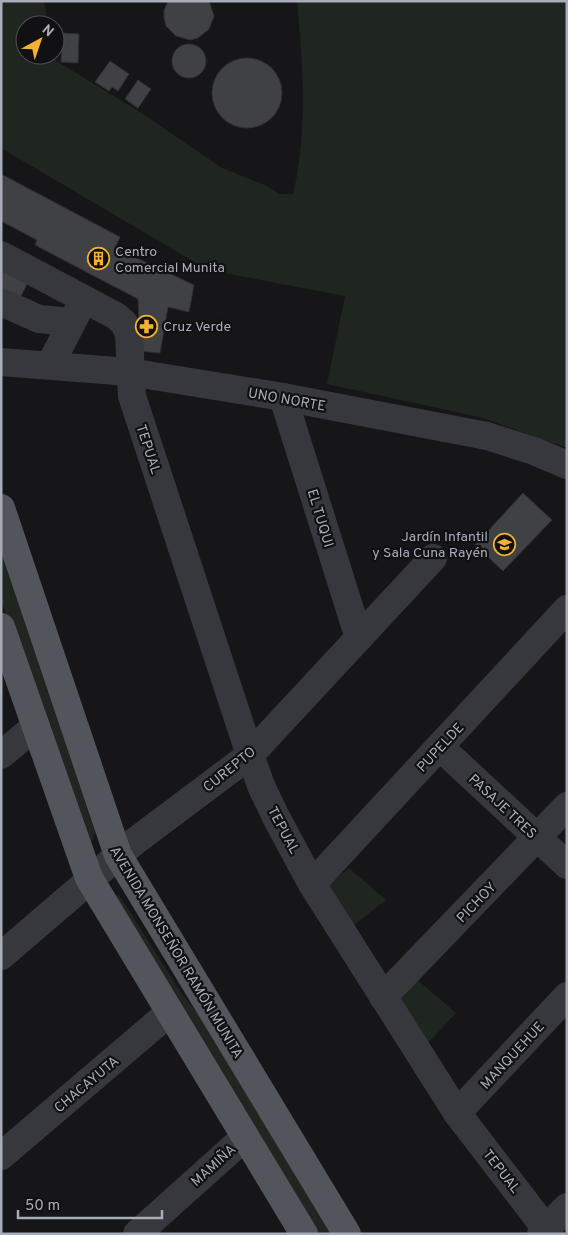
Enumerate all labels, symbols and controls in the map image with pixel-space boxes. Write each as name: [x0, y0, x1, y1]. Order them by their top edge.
north arrow: [15, 15, 65, 65]
text: N: [38, 21, 57, 41]
place label: Centro Comercial Munita: [115, 244, 225, 277]
building icon: Centro Comercial Munita: [87, 247, 111, 271]
pharmacy icon: Cruz Verde: [135, 314, 159, 338]
place label: Cruz Verde: [163, 319, 231, 336]
street label: UNO NORTE: [247, 385, 327, 416]
street label: TEPUAL: [132, 422, 164, 477]
street label: EL TUQUI: [303, 487, 336, 550]
place label: Jardín Infantil y Sala Cuna Rayén: [372, 529, 488, 562]
school or university icon: Jardín Infantil y Sala Cuna Rayén: [492, 532, 516, 556]
street label: PUPELDE: [414, 720, 468, 776]
street label: CUREPTO: [200, 744, 260, 797]
street label: PASAJE TRES: [464, 771, 540, 843]
street label: TEPUAL: [263, 804, 302, 857]
street label: AVENIDA MONSEÑOR RAMÓN MUNITA: [105, 843, 247, 1062]
street label: PICHOY: [454, 879, 501, 927]
street label: MANQUEHUE: [478, 1019, 549, 1093]
street label: CHACAYUTA: [51, 1053, 123, 1117]
street label: MAMIÑA: [188, 1142, 240, 1191]
street label: TEPUAL: [478, 1146, 523, 1197]
scale bar: [18, 1188, 161, 1220]
text: 50 m: [25, 1197, 60, 1216]

